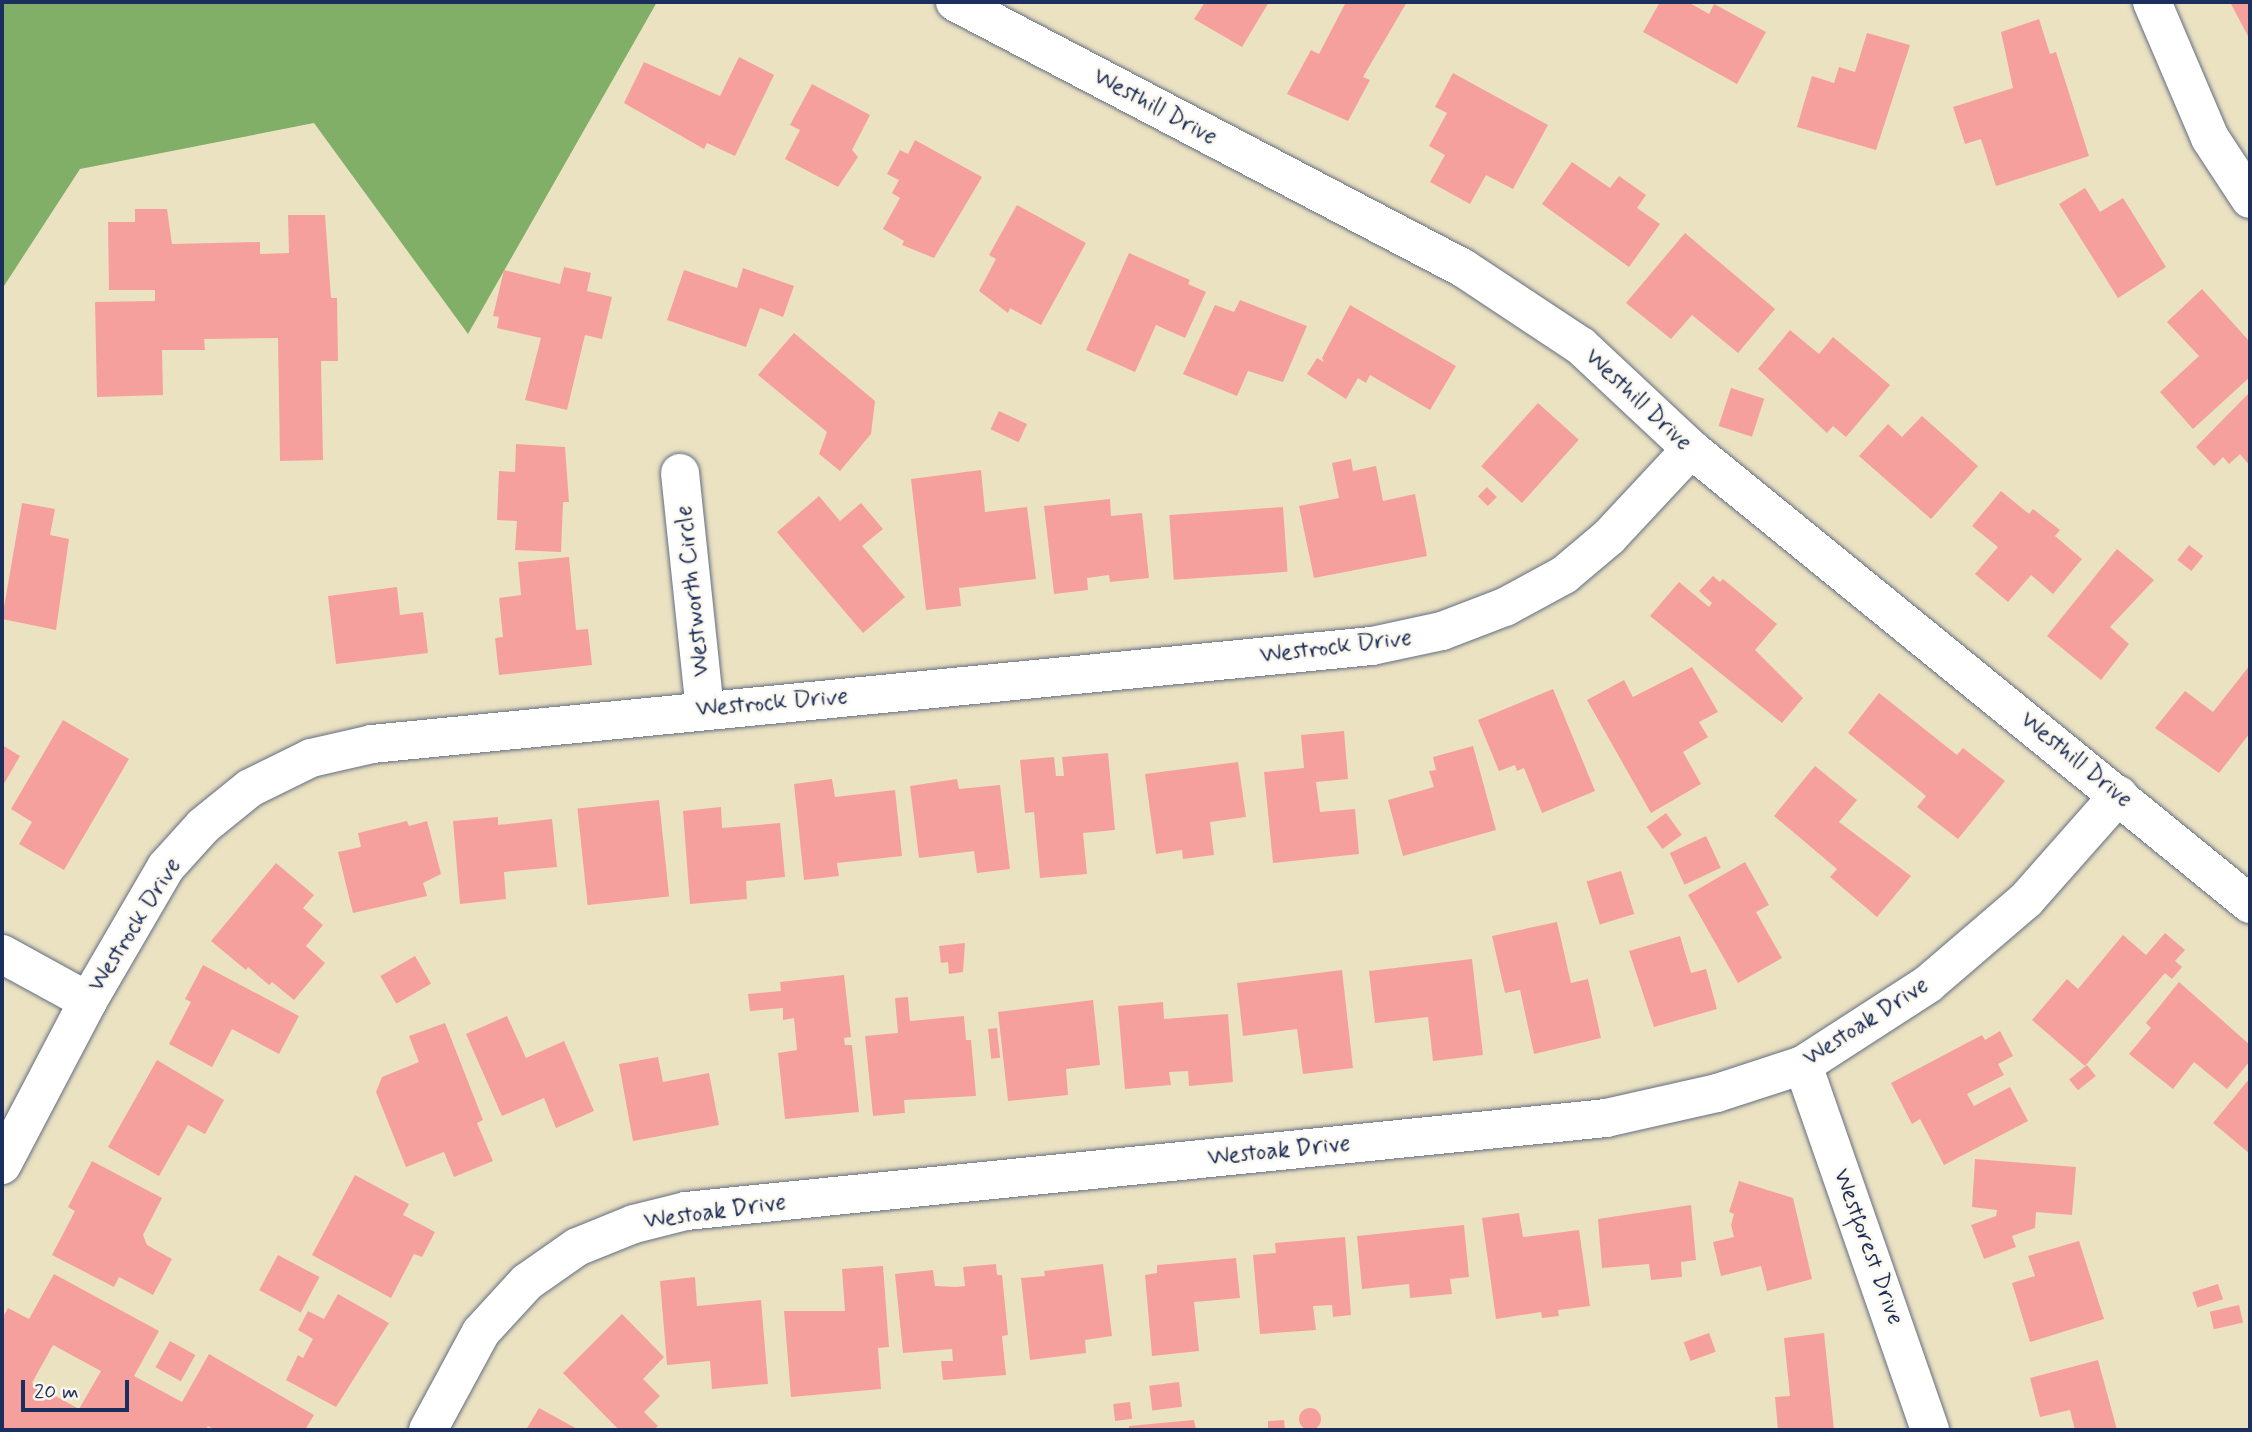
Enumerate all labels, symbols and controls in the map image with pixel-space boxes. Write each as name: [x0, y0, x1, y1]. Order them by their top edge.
street label: Westhill Drive: [1088, 62, 1222, 152]
street label: Westhill Drive: [1578, 343, 1698, 457]
street label: Westworth Circle: [670, 504, 716, 678]
street label: Westrock Drive: [1259, 624, 1413, 670]
street label: Westrock Drive: [696, 682, 848, 724]
street label: Westhill Drive: [2014, 706, 2138, 814]
street label: Westrock Drive: [83, 853, 187, 997]
street label: Westoak Drive: [1799, 971, 1933, 1073]
street label: Westoak Drive: [1207, 1129, 1351, 1173]
street label: Westforest Drive: [1826, 1165, 1910, 1329]
street label: Westoak Drive: [643, 1188, 787, 1236]
scale bar: [24, 1366, 133, 1410]
text: 20 m: [34, 1378, 79, 1406]

